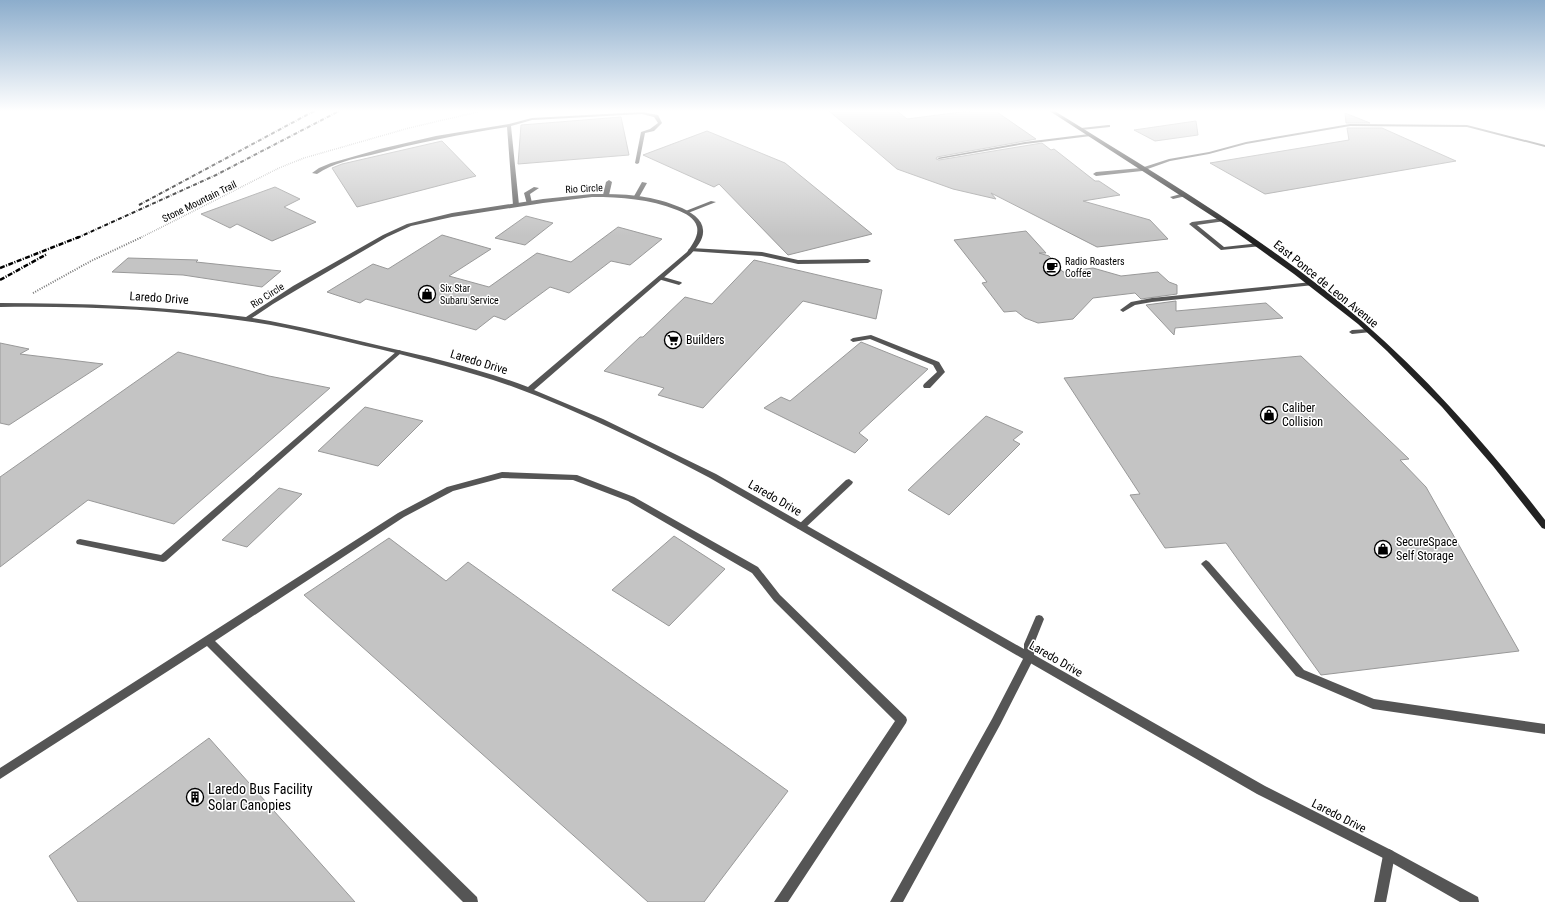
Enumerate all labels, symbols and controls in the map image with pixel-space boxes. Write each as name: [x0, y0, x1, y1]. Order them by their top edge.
street label: Stone Mountain Trail: [160, 179, 238, 224]
street label: Rio Circle: [565, 182, 603, 195]
street label: East Ponce de Leon Avenue: [1271, 237, 1381, 331]
place label: Radio Roasters Coffee: [1065, 256, 1125, 279]
cafe icon: Radio Roasters Coffee: [1042, 257, 1062, 277]
street label: Rio Circle: [249, 280, 286, 310]
place label: Six Star Subaru Service: [440, 283, 499, 306]
shop icon: Six Star Subaru Service: [417, 284, 437, 304]
street label: Laredo Drive: [129, 289, 189, 307]
supermarket icon: Builders: [663, 330, 683, 350]
place label: Builders: [686, 333, 725, 347]
street label: Laredo Drive: [449, 347, 510, 377]
place label: Caliber Collision: [1282, 401, 1323, 429]
shop icon: Caliber Collision: [1259, 405, 1279, 425]
street label: Laredo Drive: [746, 477, 805, 519]
place label: SecureSpace Self Storage: [1396, 535, 1458, 563]
shop icon: SecureSpace Self Storage: [1373, 539, 1393, 559]
street label: Laredo Drive: [1027, 638, 1086, 680]
place label: Laredo Bus Facility Solar Canopies: [208, 781, 313, 813]
building icon: Laredo Bus Facility Solar Canopies: [185, 787, 205, 807]
street label: Laredo Drive: [1309, 796, 1369, 836]

